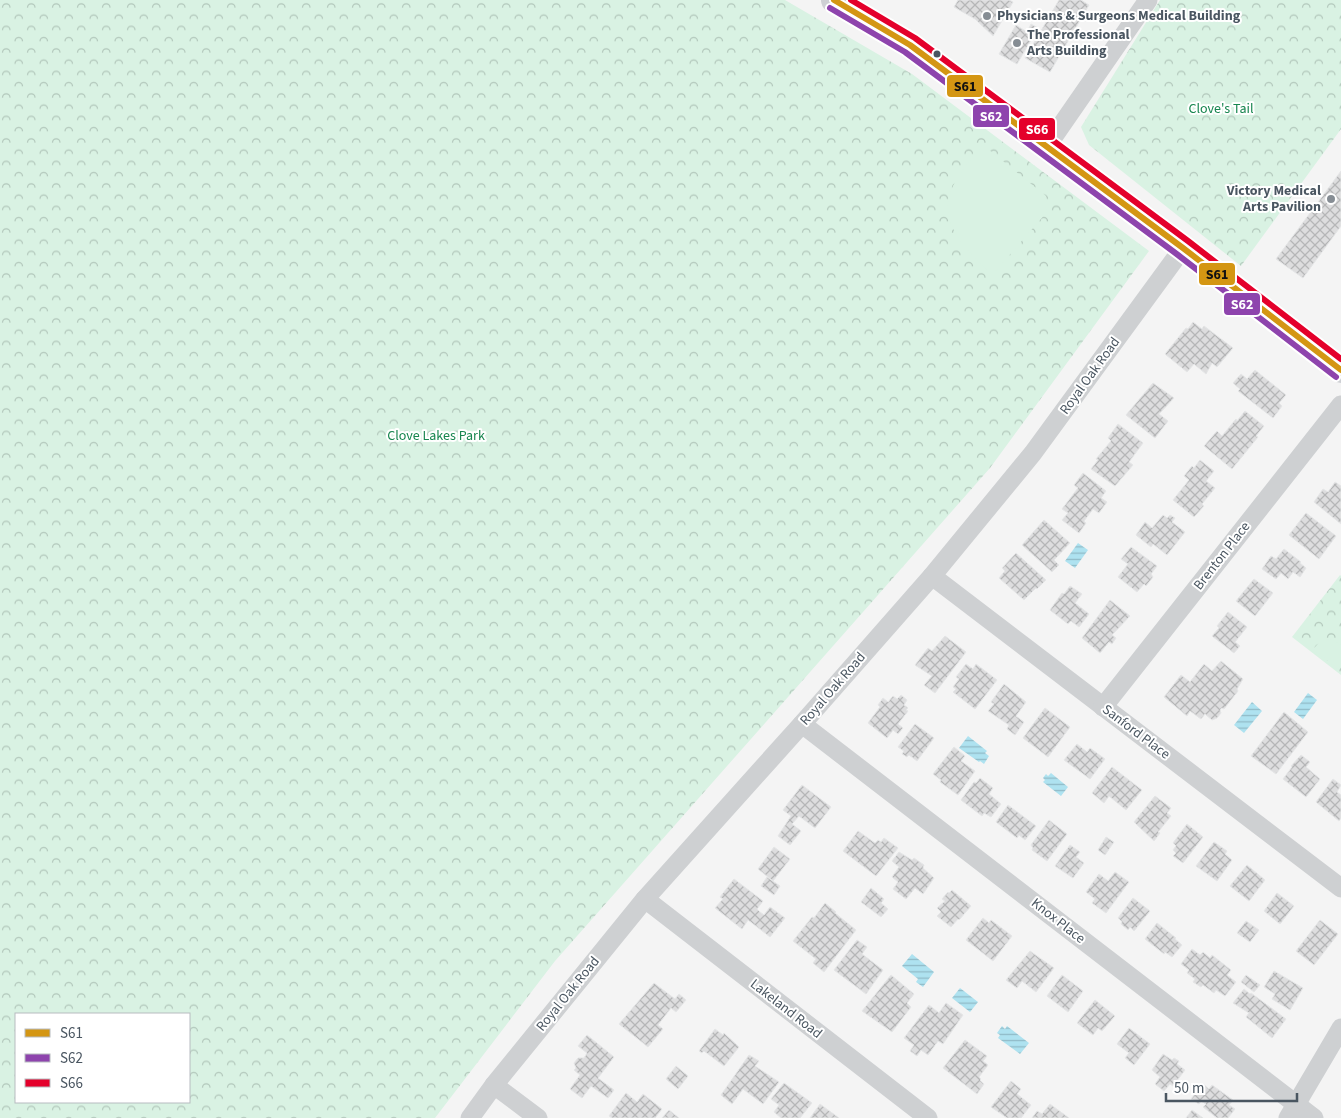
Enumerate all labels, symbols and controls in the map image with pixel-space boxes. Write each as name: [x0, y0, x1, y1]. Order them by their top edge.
place label: Physicians & Surgeons Medical Building: [997, 6, 1241, 26]
marker: Physicians & Surgeons Medical Building: [981, 10, 993, 22]
place label: The Professional Arts Building: [1026, 25, 1130, 61]
marker: The Professional Arts Building: [1011, 37, 1023, 49]
unlabelled marker: [932, 49, 942, 59]
line badge: S61: [946, 74, 984, 98]
text: S61: [954, 77, 976, 97]
park label: Clove's Tail: [1189, 99, 1254, 119]
line badge: S62: [972, 104, 1010, 128]
text: S62: [980, 107, 1002, 127]
line badge: S66: [1018, 117, 1056, 141]
text: S66: [1026, 120, 1048, 140]
place label: Victory Medical Arts Pavilion: [1226, 181, 1321, 217]
marker: Victory Medical Arts Pavilion: [1325, 193, 1337, 205]
line badge: S61: [1198, 262, 1236, 286]
text: S61: [1206, 265, 1228, 285]
line badge: S62: [1223, 292, 1261, 316]
text: S62: [1231, 295, 1253, 315]
street label: Royal Oak Road: [1055, 333, 1125, 419]
park label: Clove Lakes Park: [387, 426, 485, 446]
street label: Brenton Place: [1189, 518, 1255, 594]
street label: Royal Oak Road: [796, 648, 870, 730]
street label: Sanford Place: [1098, 700, 1174, 764]
street label: Knox Place: [1027, 893, 1089, 949]
street label: Royal Oak Road: [532, 952, 604, 1036]
street label: Lakeland Road: [746, 975, 826, 1043]
legend: [15, 1013, 190, 1103]
text: S61: [60, 1023, 83, 1044]
text: S62: [60, 1048, 83, 1069]
scale bar: [1166, 1070, 1297, 1102]
text: S66: [60, 1073, 83, 1094]
text: 50 m: [1174, 1078, 1204, 1099]

